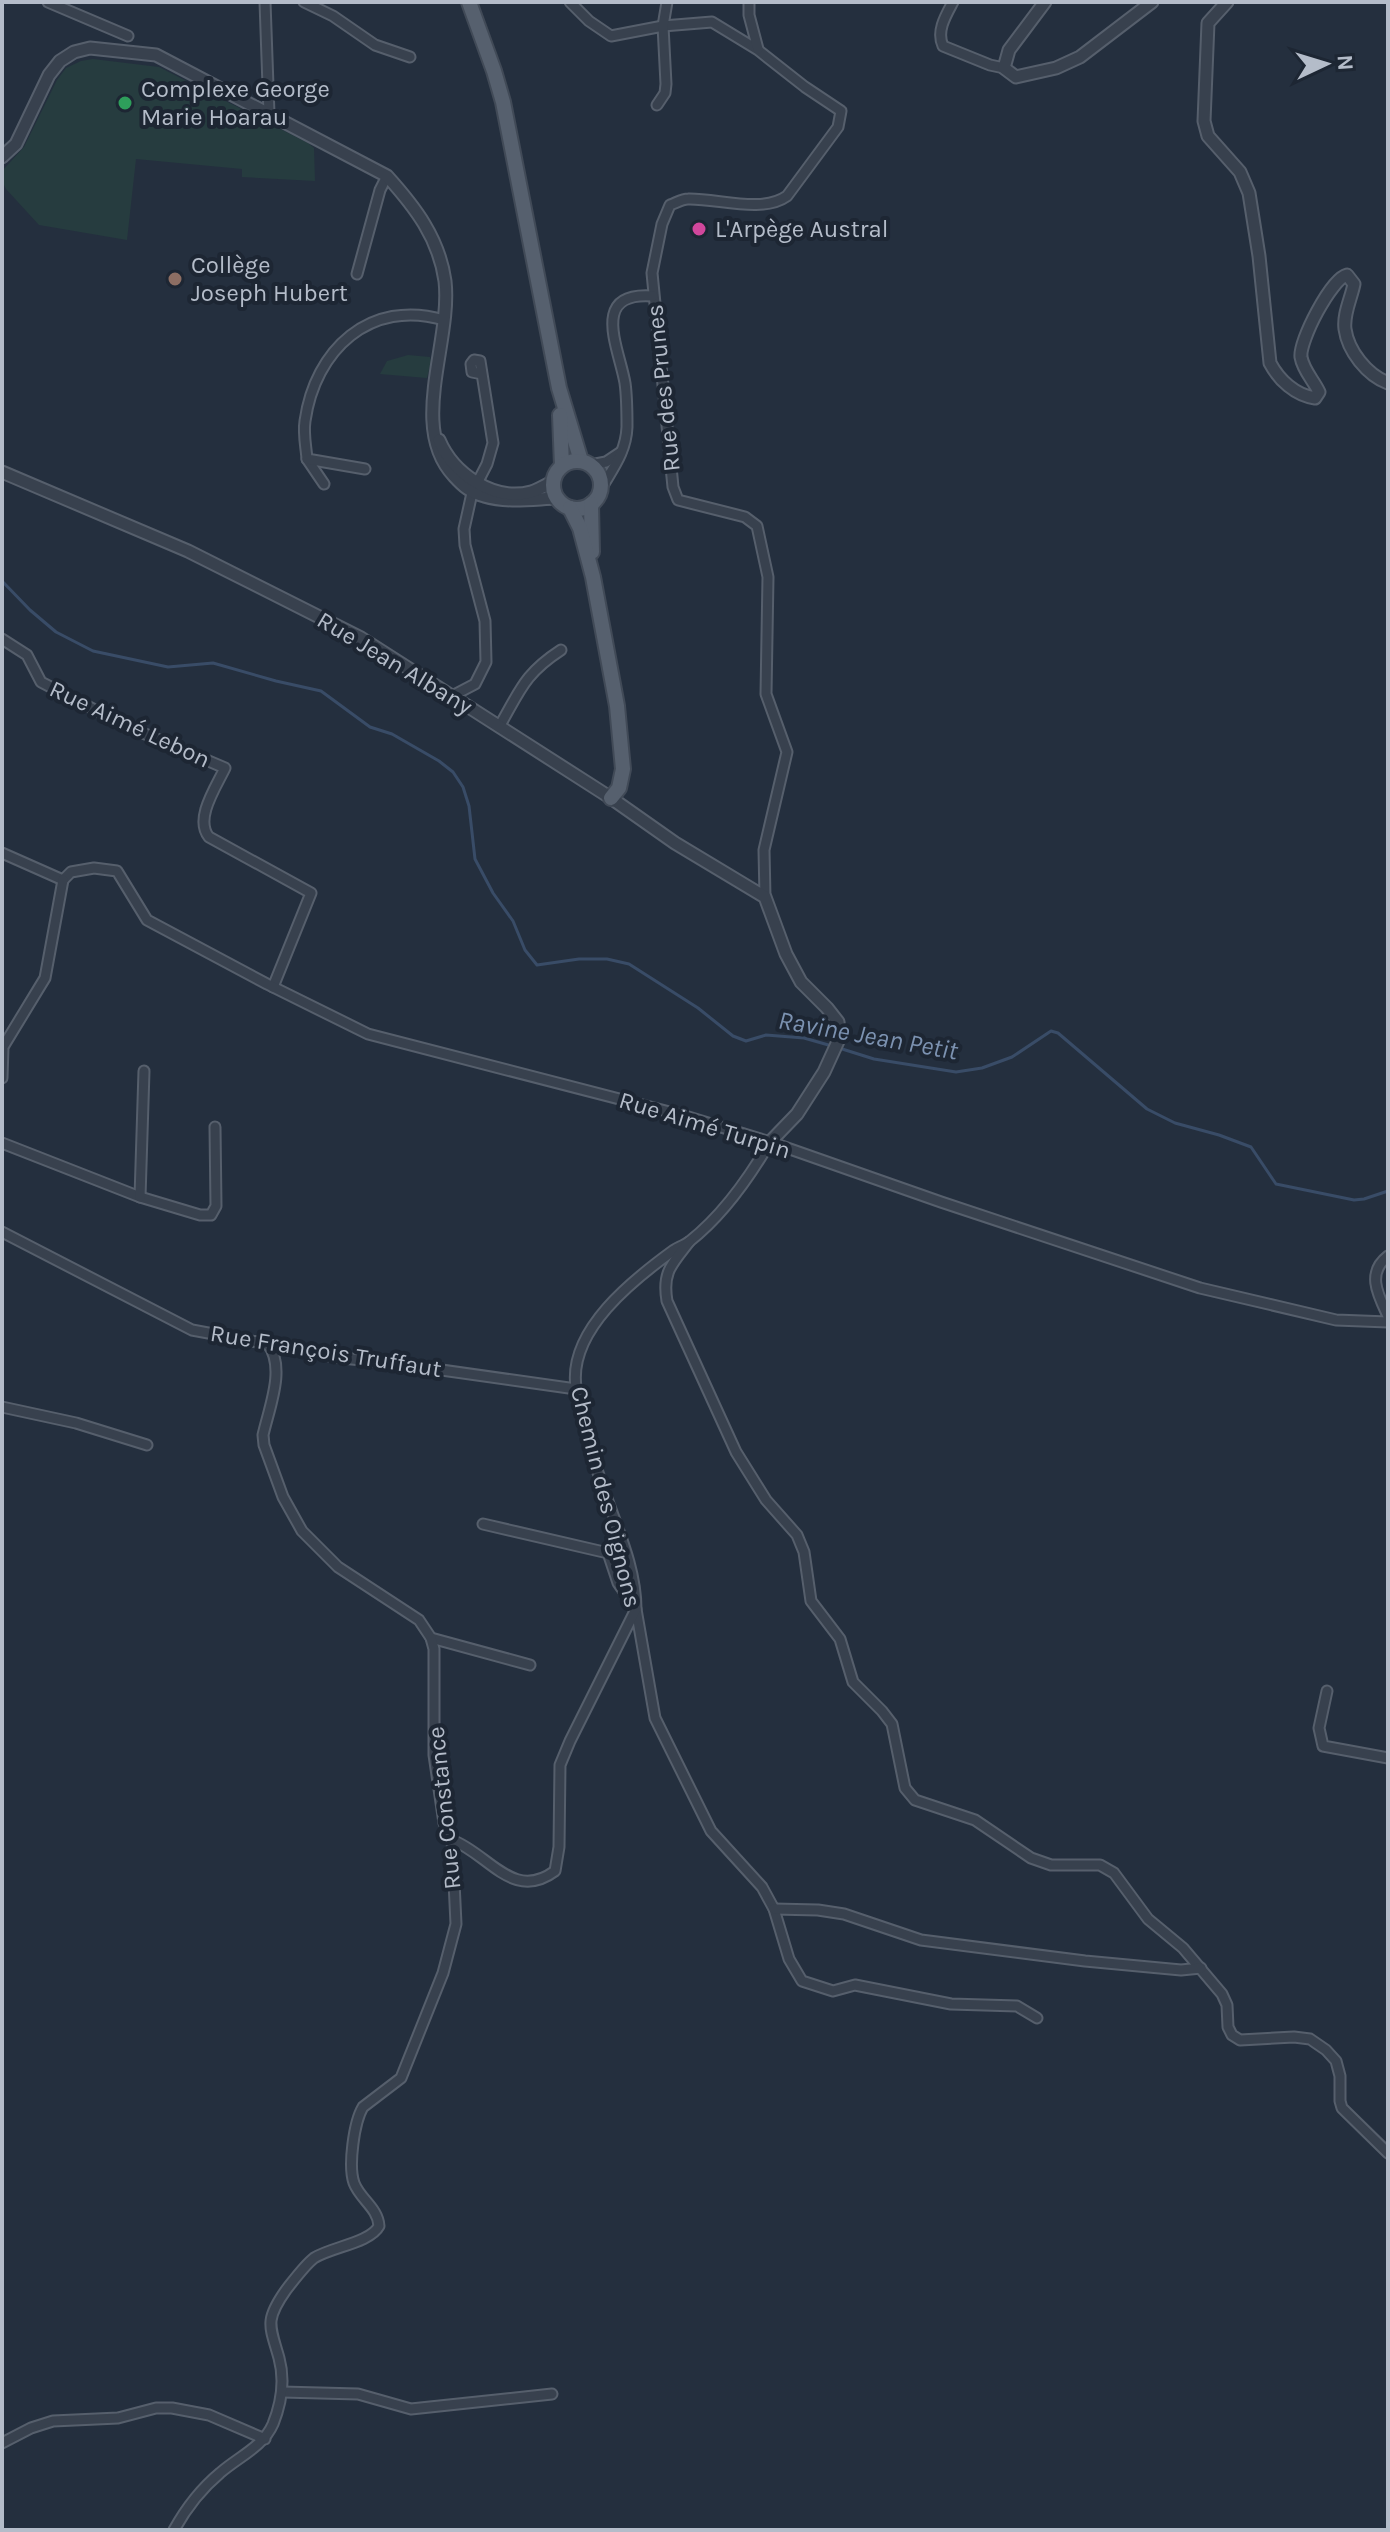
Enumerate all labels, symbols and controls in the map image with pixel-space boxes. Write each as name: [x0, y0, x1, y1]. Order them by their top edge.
north arrow: [1286, 24, 1366, 104]
text: N: [1331, 54, 1358, 71]
place label: Complexe George Marie Hoarau: [141, 75, 330, 131]
marker: Complexe George Marie Hoarau: [116, 94, 134, 112]
place label: L'Arpège Austral: [715, 215, 888, 243]
marker: L'Arpège Austral: [690, 220, 708, 238]
place label: Collège Joseph Hubert: [191, 251, 348, 307]
marker: Collège Joseph Hubert: [166, 270, 184, 288]
street label: Rue des Prunes: [640, 303, 686, 473]
street label: Rue Jean Albany: [312, 606, 478, 720]
street label: Rue Aimé Lebon: [45, 675, 215, 773]
water label: Ravine Jean Petit: [776, 1004, 961, 1067]
street label: Rue Aimé Turpin: [616, 1086, 794, 1164]
street label: Rue François Truffaut: [208, 1319, 444, 1383]
street label: Chemin des Oignons: [565, 1383, 647, 1611]
street label: Rue Constance: [422, 1725, 466, 1891]

